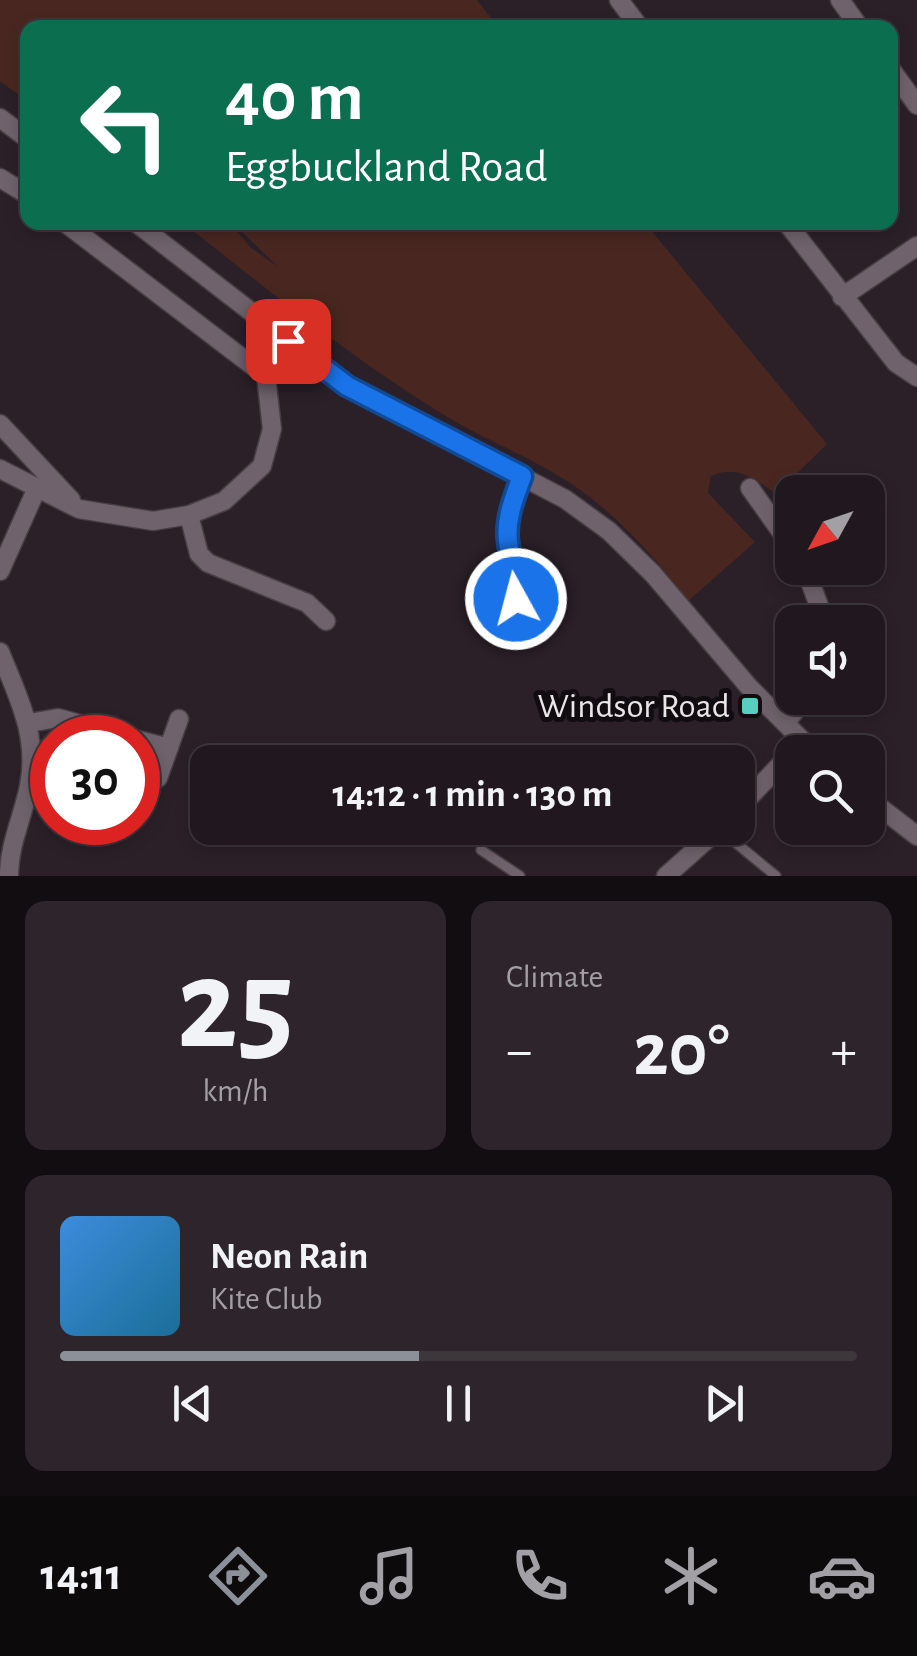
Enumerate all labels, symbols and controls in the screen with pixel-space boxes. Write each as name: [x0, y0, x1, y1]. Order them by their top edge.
icon: left: [60, 60, 190, 190]
text: 40 m: [225, 63, 364, 133]
text: Eggbuckland Road: [225, 145, 547, 190]
pin: [246, 299, 331, 384]
icon: arrive: [261, 314, 316, 369]
north arrow: [775, 475, 885, 585]
map controls: [775, 475, 885, 845]
position arrow: [464, 547, 568, 651]
button: sound: [775, 605, 885, 715]
place label: Windsor Road: [538, 689, 730, 724]
marker: Windsor Road: [739, 695, 761, 717]
speed limit sign: 30: [30, 715, 160, 845]
button: search: [775, 735, 885, 845]
text: 14:12 · 1 min · 130 m: [333, 776, 612, 814]
text: 25: [177, 942, 294, 1072]
text: Climate: [506, 961, 603, 993]
text: 20°: [633, 1014, 730, 1089]
text: −: [506, 1024, 532, 1079]
text: +: [831, 1024, 857, 1079]
text: km/h: [202, 1075, 269, 1107]
text: Neon Rain: [210, 1238, 368, 1276]
text: Kite Club: [210, 1283, 322, 1315]
icon: previous: [165, 1376, 220, 1431]
icon: pause: [431, 1376, 486, 1431]
icon: next: [697, 1376, 752, 1431]
icon: directions: [203, 1541, 273, 1611]
icon: music: [354, 1541, 424, 1611]
icon: phone: [505, 1541, 575, 1611]
icon: climate: [656, 1541, 726, 1611]
icon: car: [807, 1541, 877, 1611]
text: 14:11: [40, 1553, 122, 1598]

